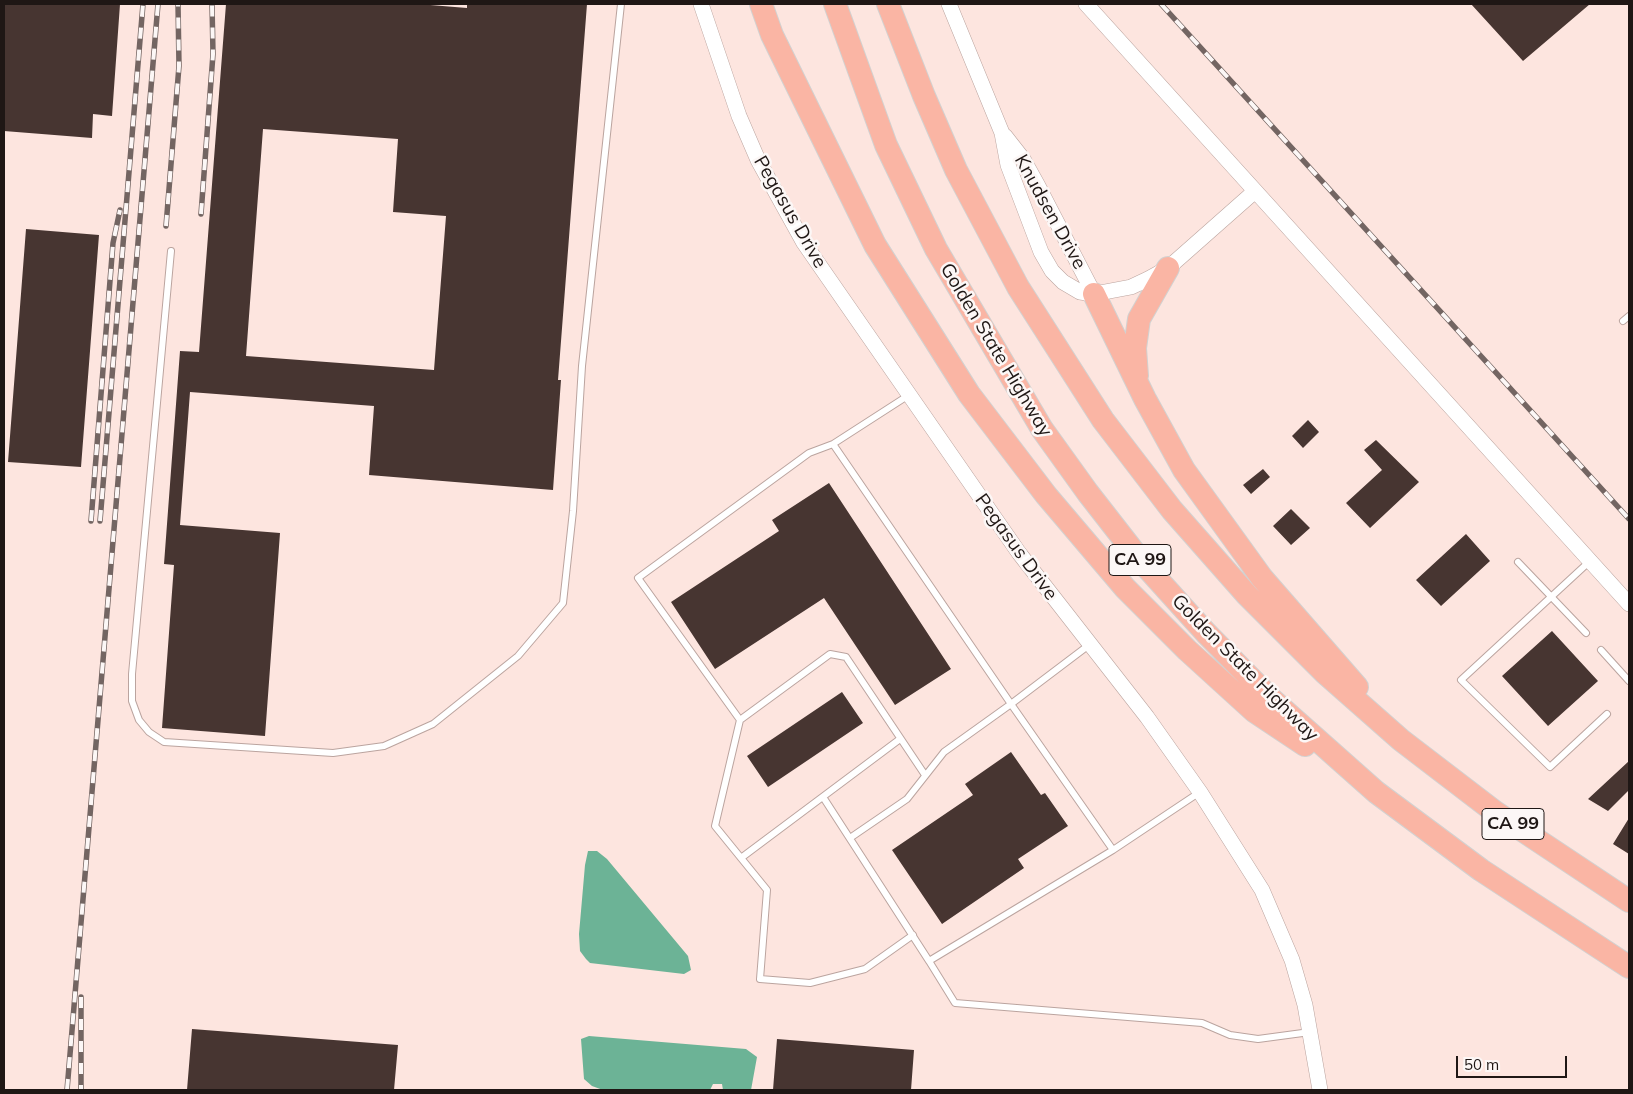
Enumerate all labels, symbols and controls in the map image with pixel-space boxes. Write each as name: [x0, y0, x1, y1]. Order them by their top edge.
street label: Knudsen Drive: [1009, 151, 1091, 273]
street label: Pegasus Drive: [749, 152, 831, 272]
street label: Golden State Highway: [935, 259, 1057, 441]
street label: Pegasus Drive: [970, 489, 1062, 605]
road number: CA 99: [1109, 544, 1171, 576]
street label: Golden State Highway: [1167, 590, 1323, 746]
road number: CA 99: [1482, 809, 1544, 840]
scale bar: [1458, 1046, 1569, 1078]
text: 50 m: [1464, 1055, 1499, 1074]

